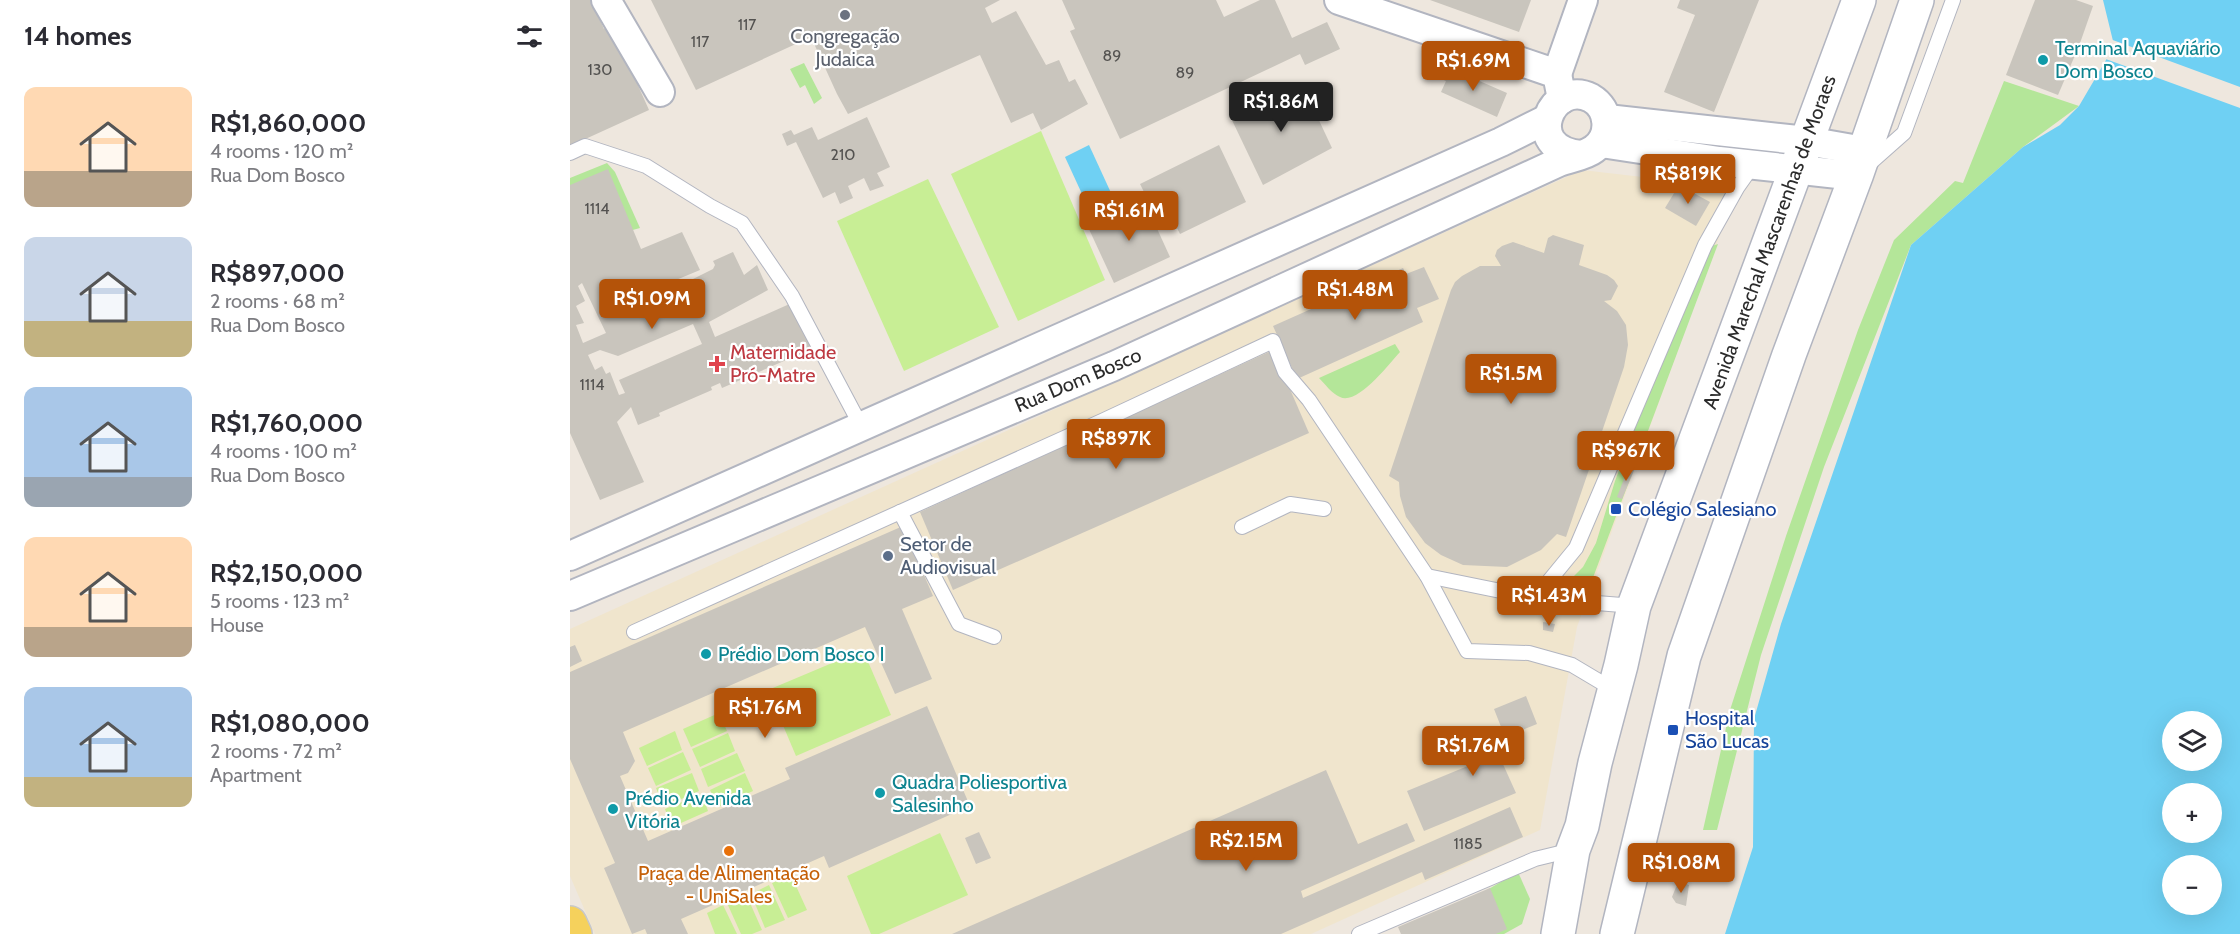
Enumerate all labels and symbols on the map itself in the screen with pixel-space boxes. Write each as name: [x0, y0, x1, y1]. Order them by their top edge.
marker: Congregação Judaica: [838, 8, 852, 22]
house number: 117: [738, 15, 756, 34]
place label: Congregação Judaica: [790, 24, 900, 71]
house number: 117: [691, 32, 709, 51]
place label: Terminal Aquaviário Dom Bosco: [2055, 36, 2221, 83]
pin: R$1.69M: [1418, 41, 1528, 92]
house number: 89: [1103, 46, 1121, 65]
marker: Terminal Aquaviário Dom Bosco: [2036, 53, 2050, 67]
house number: 130: [587, 60, 613, 79]
house number: 89: [1176, 63, 1194, 82]
street label: Avenida Marechal Mascarenhas de Moraes: [1697, 72, 1841, 412]
pin: R$1.86M: [1226, 82, 1336, 133]
house number: 210: [831, 145, 855, 164]
pin: R$819K: [1639, 154, 1737, 205]
pin: R$1.61M: [1074, 191, 1184, 242]
house number: 1114: [585, 199, 609, 218]
pin: R$1.48M: [1300, 270, 1410, 321]
pin: R$1.09M: [597, 279, 707, 330]
place label: Maternidade Pró-Matre: [730, 340, 836, 387]
street label: Rua Dom Bosco: [1011, 343, 1145, 417]
pin: R$1.5M: [1462, 354, 1560, 405]
marker: Maternidade Pró-Matre: [708, 355, 726, 373]
house number: 1114: [580, 375, 604, 394]
pin: R$897K: [1067, 419, 1165, 470]
pin: R$967K: [1577, 431, 1675, 482]
place label: Colégio Salesiano: [1628, 497, 1776, 521]
marker: Colégio Salesiano: [1609, 502, 1623, 516]
place label: Setor de Audiovisual: [900, 532, 996, 579]
marker: Setor de Audiovisual: [881, 549, 895, 563]
pin: R$1.43M: [1494, 576, 1604, 627]
place label: Prédio Dom Bosco I: [718, 642, 885, 666]
marker: Prédio Dom Bosco I: [699, 647, 713, 661]
pin: R$1.76M: [710, 688, 820, 739]
place label: Hospital São Lucas: [1685, 706, 1769, 753]
marker: Hospital São Lucas: [1666, 723, 1680, 737]
pin: R$1.76M: [1418, 726, 1528, 777]
place label: Quadra Poliesportiva Salesinho: [892, 770, 1068, 817]
place label: Prédio Avenida Vitória: [625, 786, 751, 833]
marker: Quadra Poliesportiva Salesinho: [873, 786, 887, 800]
marker: Prédio Avenida Vitória: [606, 802, 620, 816]
pin: R$2.15M: [1191, 821, 1301, 872]
house number: 1185: [1454, 834, 1482, 853]
pin: R$1.08M: [1626, 843, 1736, 894]
marker: Praça de Alimentação - UniSales: [722, 844, 736, 858]
place label: Praça de Alimentação - UniSales: [638, 861, 820, 908]

